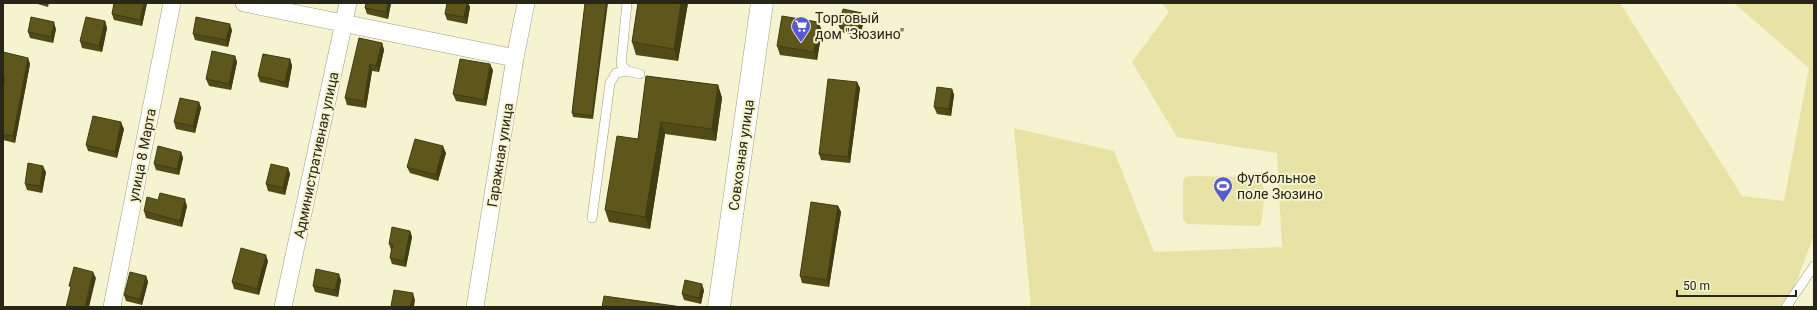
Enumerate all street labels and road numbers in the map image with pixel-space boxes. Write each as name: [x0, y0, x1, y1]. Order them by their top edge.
street label: Административная улица: [291, 70, 341, 240]
street label: Совхозная улица: [725, 98, 757, 212]
street label: Гаражная улица: [484, 102, 516, 208]
street label: улица 8 Марта: [125, 107, 159, 203]

